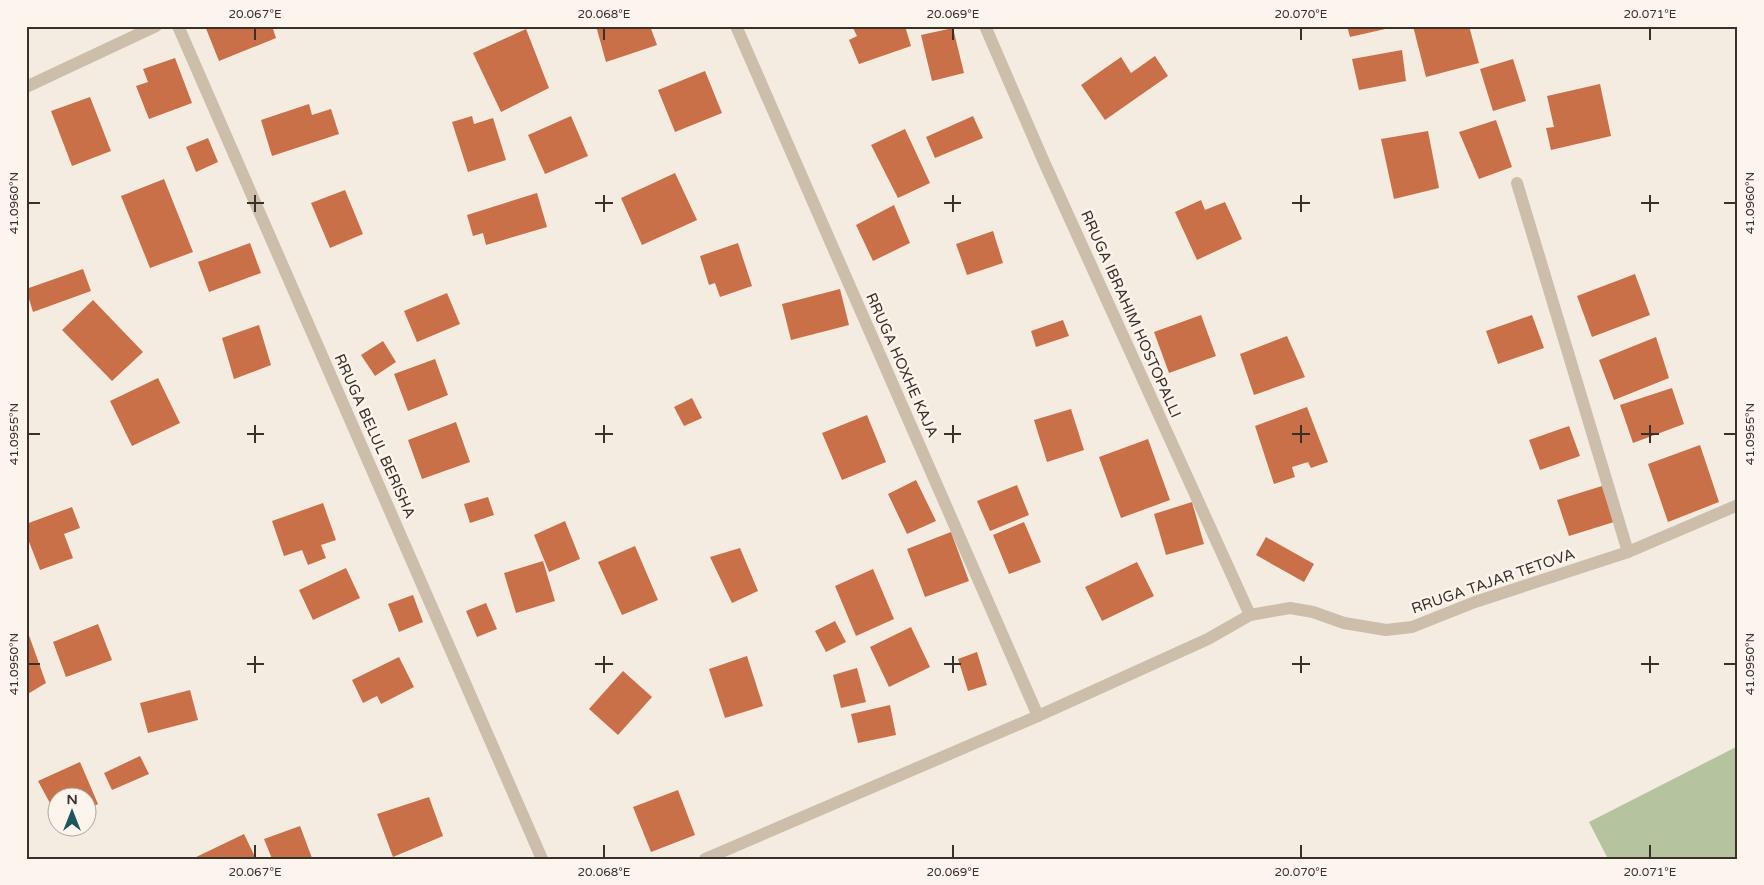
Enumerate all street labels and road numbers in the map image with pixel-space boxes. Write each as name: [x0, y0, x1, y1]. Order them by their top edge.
street label: RRUGA IBRAHIM HOSTOPALLI: [1077, 208, 1185, 420]
street label: RRUGA HOXHE KAJA: [862, 290, 942, 440]
street label: RRUGA BELUL BERISHA: [331, 351, 419, 521]
street label: RRUGA TAJAR TETOVA: [1409, 545, 1577, 617]

